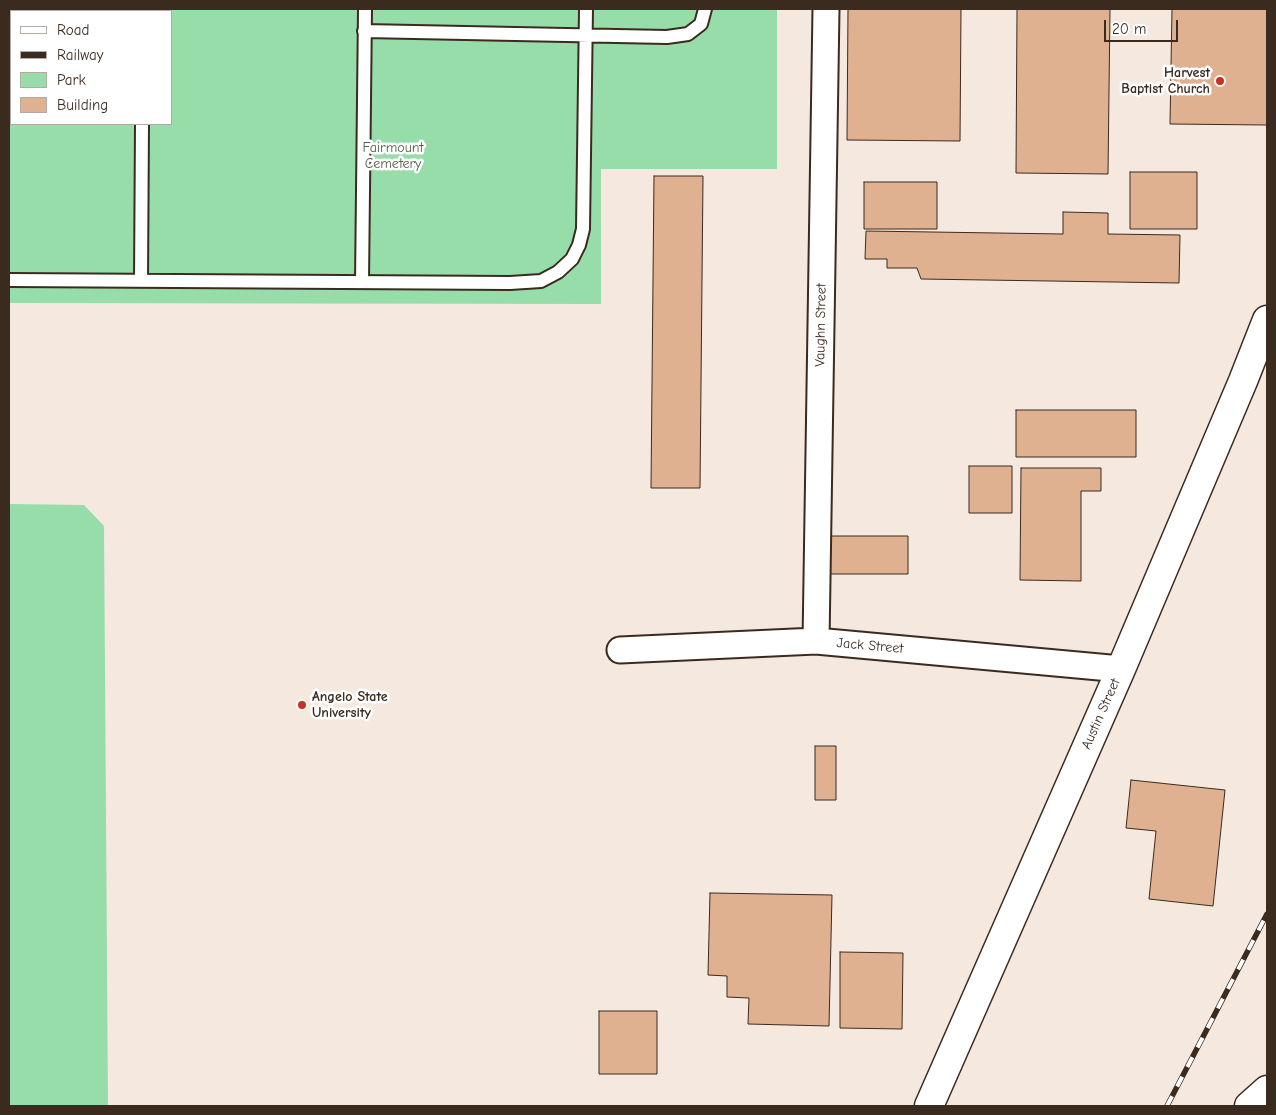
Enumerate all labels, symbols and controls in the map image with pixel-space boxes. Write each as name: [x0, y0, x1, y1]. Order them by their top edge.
legend: [10, 10, 172, 125]
scale bar: [1106, 10, 1180, 42]
text: 20 m: [1112, 20, 1146, 38]
text: Road: [57, 21, 89, 39]
text: Railway: [57, 46, 103, 64]
place label: Harvest Baptist Church: [1121, 65, 1210, 98]
text: Park: [57, 71, 86, 89]
marker: Harvest Baptist Church: [1214, 75, 1226, 87]
text: Building: [57, 96, 108, 114]
park label: Fairmount Cemetery: [362, 140, 424, 172]
street label: Vaughn Street: [812, 283, 830, 367]
street label: Jack Street: [836, 635, 904, 657]
street label: Austin Street: [1078, 676, 1124, 752]
place label: Angelo State University: [312, 689, 388, 722]
marker: Angelo State University: [296, 699, 308, 711]

